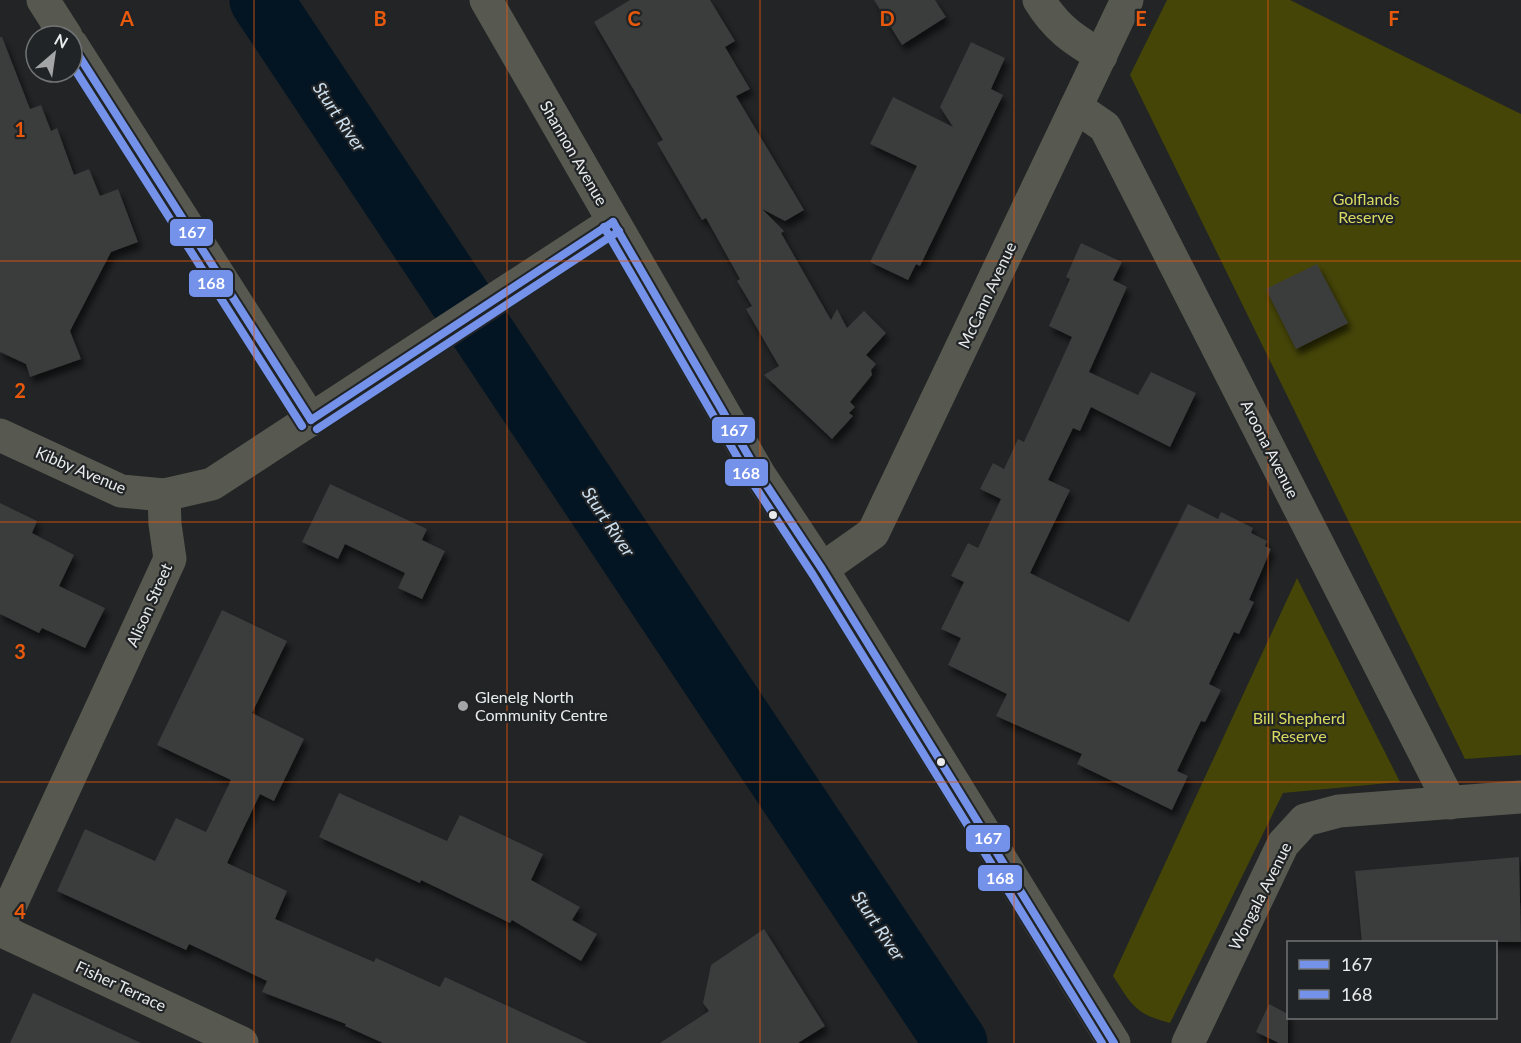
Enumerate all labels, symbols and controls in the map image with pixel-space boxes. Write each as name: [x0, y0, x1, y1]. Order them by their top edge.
text: A: [119, 6, 134, 30]
text: B: [373, 6, 387, 30]
text: C: [627, 6, 641, 30]
text: D: [879, 6, 895, 30]
text: E: [1135, 6, 1147, 30]
text: F: [1388, 6, 1400, 30]
north arrow: [24, 24, 84, 84]
text: N: [52, 29, 72, 52]
water label: Sturt River: [309, 77, 372, 156]
street label: Shannon Avenue: [537, 97, 612, 209]
text: 1: [14, 117, 26, 141]
park label: Golflands Reserve: [1333, 189, 1399, 226]
line badge: 167: [169, 218, 214, 247]
text: 167: [178, 222, 206, 241]
street label: McCann Avenue: [954, 239, 1019, 351]
line badge: 168: [188, 269, 234, 298]
text: 168: [197, 273, 225, 292]
text: 2: [14, 378, 26, 402]
street label: Aroona Avenue: [1237, 396, 1303, 501]
line badge: 167: [711, 416, 756, 444]
text: 167: [720, 420, 748, 439]
street label: Kibby Avenue: [33, 442, 129, 497]
line badge: 168: [724, 458, 769, 487]
text: 168: [732, 463, 760, 482]
water label: Sturt River: [578, 482, 641, 561]
unlabelled marker: [767, 509, 779, 521]
street label: Alison Street: [122, 560, 176, 650]
text: 3: [14, 639, 26, 663]
place label: Glenelg North Community Centre: [475, 687, 608, 724]
marker: Glenelg North Community Centre: [456, 699, 470, 713]
park label: Bill Shepherd Reserve: [1253, 708, 1345, 745]
unlabelled marker: [935, 756, 947, 768]
line badge: 167: [965, 824, 1011, 853]
text: 167: [974, 828, 1002, 847]
street label: Wongala Avenue: [1224, 839, 1295, 953]
line badge: 168: [977, 864, 1023, 892]
text: 168: [986, 868, 1014, 887]
water label: Sturt River: [848, 886, 911, 965]
text: 4: [14, 899, 26, 923]
legend: [1287, 941, 1497, 1019]
text: 167: [1341, 953, 1372, 975]
street label: Fisher Terrace: [73, 956, 169, 1015]
text: 168: [1341, 983, 1372, 1005]

